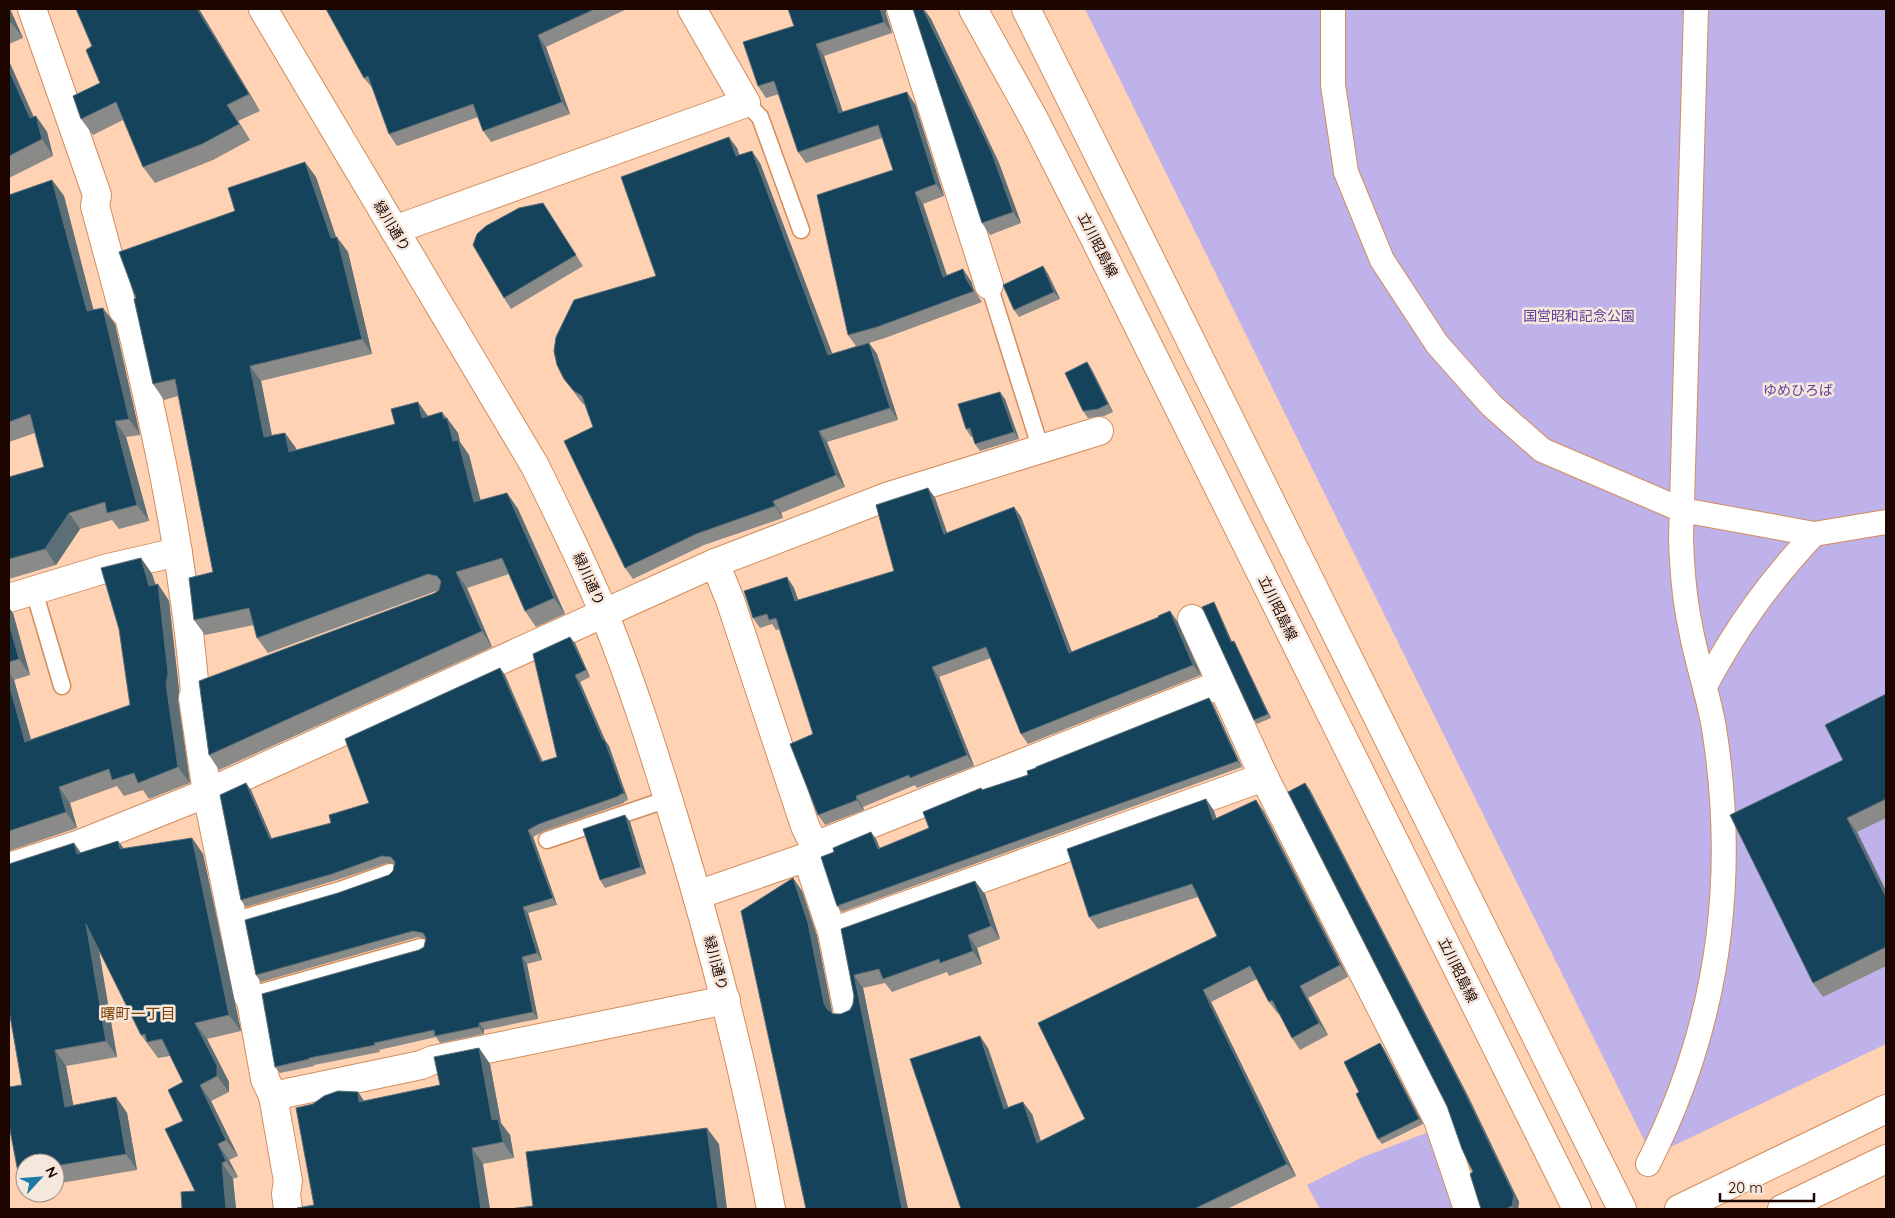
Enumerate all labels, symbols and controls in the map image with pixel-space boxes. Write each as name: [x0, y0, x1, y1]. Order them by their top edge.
street label: 緑川通り: [370, 197, 414, 255]
street label: 立川昭島線: [1074, 210, 1122, 280]
park label: 国営昭和記念公園: [1523, 307, 1635, 325]
park label: ゆめひろば: [1763, 381, 1833, 399]
street label: 緑川通り: [569, 550, 609, 608]
street label: 立川昭島線: [1255, 573, 1301, 643]
street label: 緑川通り: [700, 934, 732, 992]
street label: 立川昭島線: [1435, 935, 1481, 1005]
district label: 曙町一丁目: [100, 1004, 176, 1023]
north arrow: [15, 1153, 65, 1203]
text: N: [41, 1164, 62, 1181]
scale bar: [1720, 1170, 1814, 1202]
text: 20 m: [1728, 1178, 1763, 1197]

